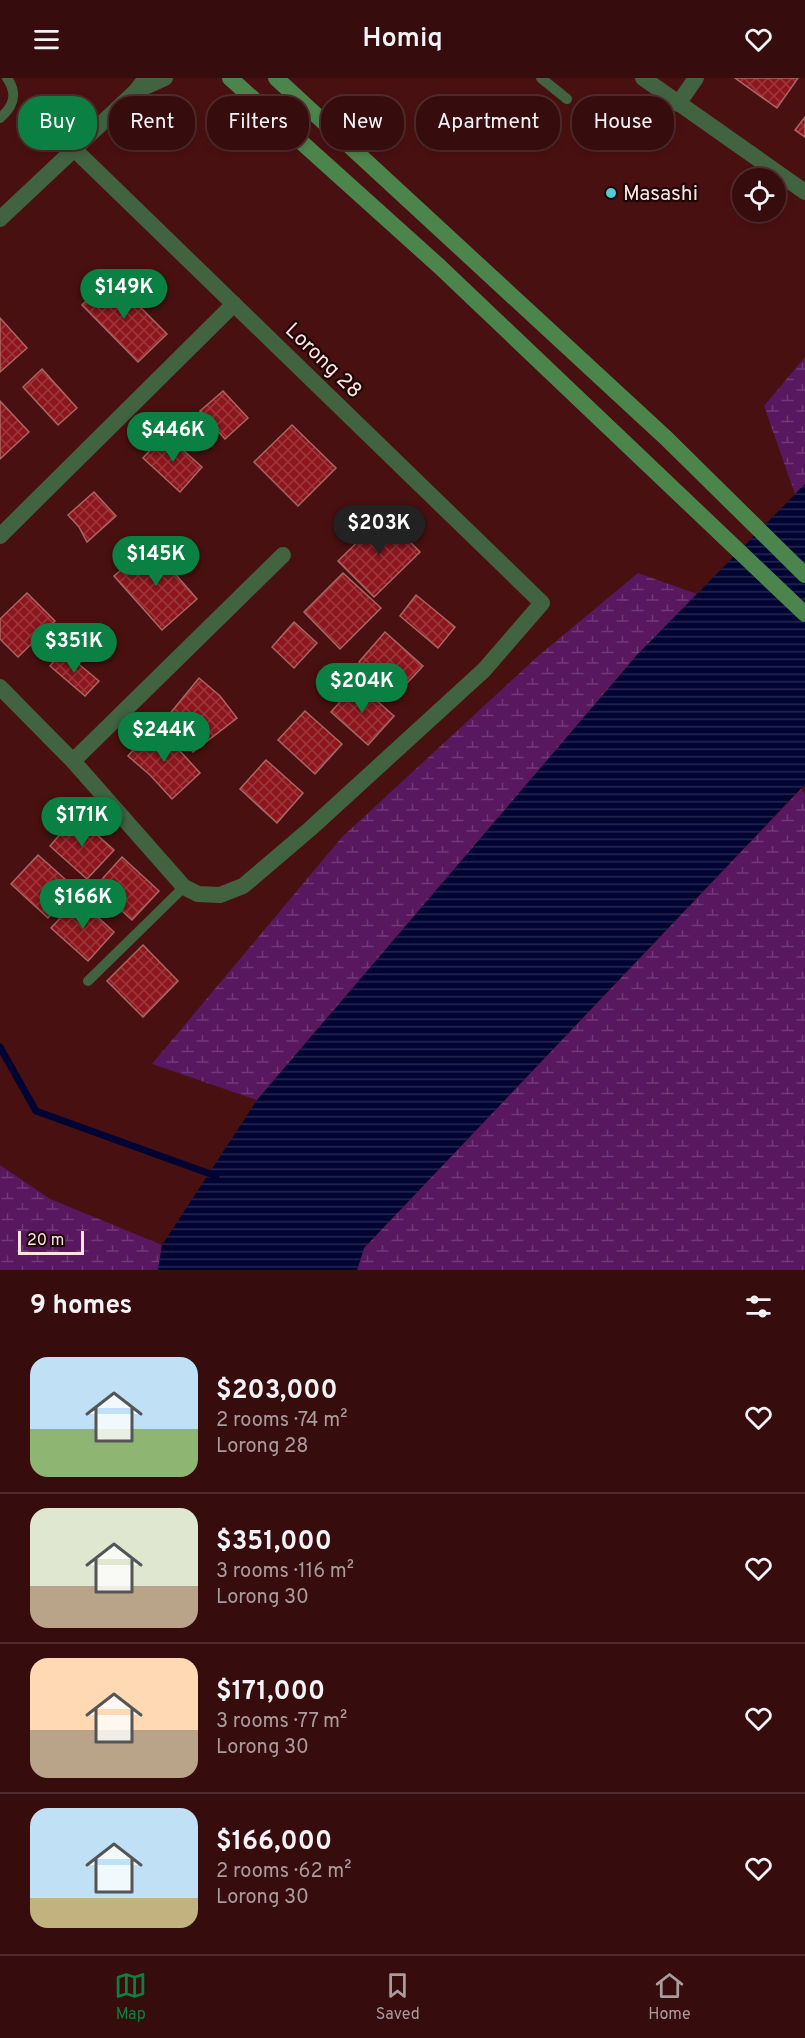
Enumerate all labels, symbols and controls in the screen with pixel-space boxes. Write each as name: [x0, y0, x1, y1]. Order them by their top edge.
text: Homiq: [362, 22, 443, 56]
icon: menu: [30, 23, 63, 56]
icon: heart: [742, 23, 775, 56]
chip: Buy: [18, 96, 97, 150]
chip: Rent: [109, 96, 195, 150]
chip: Filters: [207, 96, 309, 150]
chip: New: [321, 96, 404, 150]
chip: Apartment: [416, 96, 560, 150]
chip: House: [572, 96, 674, 150]
map controls: [732, 168, 786, 222]
button: locate: [732, 168, 786, 222]
place label: Masashi: [623, 181, 698, 208]
marker: Masashi: [604, 186, 618, 200]
pin: $149K: [82, 269, 166, 320]
text: $149K: [94, 275, 154, 301]
street label: Lorong 28: [279, 318, 367, 405]
pin: $446K: [131, 412, 215, 463]
text: $446K: [141, 418, 205, 444]
pin: $203K: [337, 505, 421, 556]
text: $203K: [347, 511, 411, 537]
pin: $145K: [114, 536, 198, 587]
text: $145K: [126, 542, 186, 568]
pin: $351K: [32, 623, 116, 674]
text: $351K: [45, 629, 103, 655]
pin: $204K: [320, 663, 404, 714]
text: $204K: [330, 669, 394, 695]
pin: $244K: [122, 712, 206, 763]
text: $244K: [132, 718, 196, 744]
pin: $171K: [40, 797, 124, 848]
text: $171K: [55, 803, 109, 829]
pin: $166K: [41, 879, 125, 930]
text: $166K: [54, 885, 112, 911]
scale bar: [18, 1228, 84, 1256]
text: 20 m: [27, 1231, 64, 1251]
text: 9 homes: [30, 1290, 132, 1323]
icon: filters: [742, 1290, 775, 1323]
text: $203,000: [216, 1375, 338, 1408]
icon: home: [78, 1381, 150, 1453]
icon: heart: [742, 1401, 775, 1434]
text: 2 rooms · 74 m²: [216, 1408, 347, 1434]
text: Lorong 28: [216, 1434, 309, 1460]
text: $351,000: [216, 1526, 332, 1559]
icon: home: [78, 1532, 150, 1604]
icon: heart: [742, 1552, 775, 1585]
text: 3 rooms · 116 m²: [216, 1559, 354, 1585]
text: Lorong 30: [216, 1585, 309, 1611]
text: $171,000: [216, 1676, 325, 1709]
icon: home: [78, 1682, 150, 1754]
icon: heart: [742, 1702, 775, 1735]
text: 3 rooms · 77 m²: [216, 1709, 347, 1735]
text: Lorong 30: [216, 1735, 309, 1761]
text: $166,000: [216, 1826, 332, 1859]
icon: home: [78, 1832, 150, 1904]
icon: heart: [742, 1852, 775, 1885]
text: 2 rooms · 62 m²: [216, 1859, 352, 1885]
text: Lorong 30: [216, 1885, 309, 1911]
tab: Map: [114, 1969, 147, 2025]
tab: Saved: [376, 1969, 420, 2025]
tab: Home: [648, 1969, 691, 2025]

